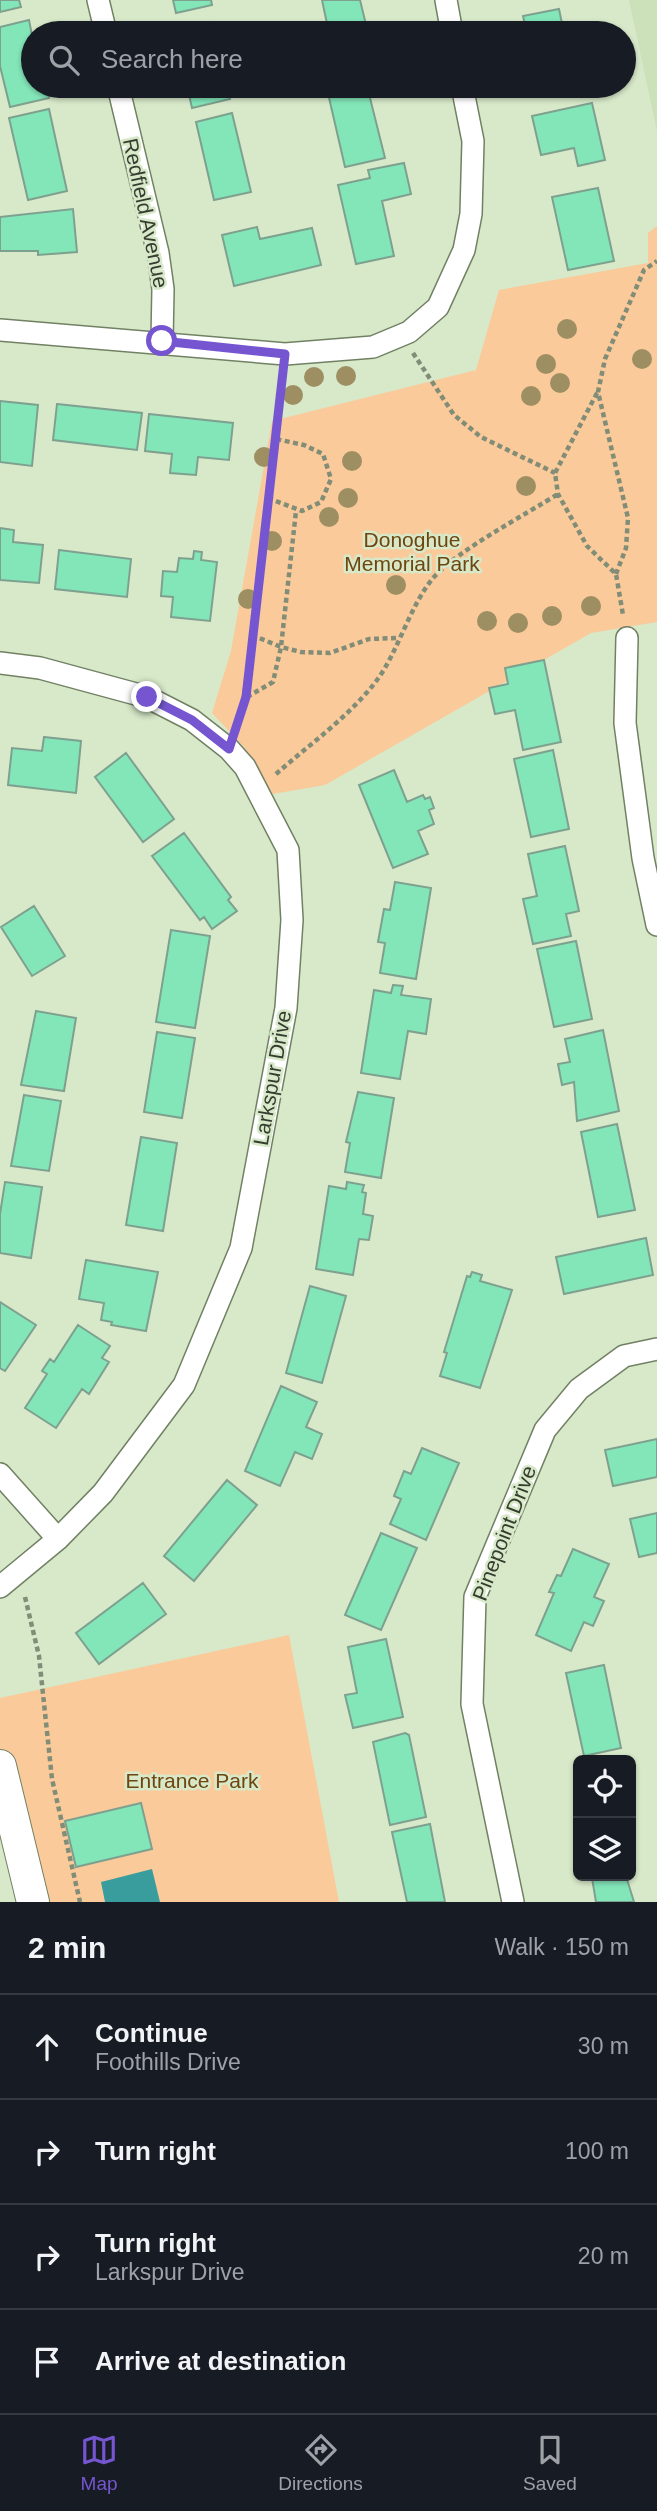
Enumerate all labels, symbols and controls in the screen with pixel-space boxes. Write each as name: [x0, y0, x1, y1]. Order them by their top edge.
search box: [21, 21, 636, 98]
icon: search: [45, 41, 83, 79]
text: Search here: [101, 44, 243, 74]
street label: Redfield Avenue: [119, 136, 173, 290]
route start: [146, 325, 177, 356]
park label: Donoghue Memorial Park: [344, 528, 480, 575]
route end: [131, 681, 162, 712]
street label: Larkspur Drive: [249, 1009, 295, 1147]
street label: Pinepoint Drive: [468, 1462, 540, 1604]
map controls: [573, 1755, 636, 1881]
button: locate: [573, 1755, 636, 1818]
park label: Entrance Park: [125, 1769, 259, 1792]
button: layers: [573, 1818, 636, 1881]
text: 2 min: [28, 1931, 106, 1964]
text: Walk · 150 m: [494, 1934, 629, 1960]
text: Continue: [95, 2018, 208, 2048]
icon: ahead: [28, 2028, 66, 2066]
text: 30 m: [578, 2033, 629, 2059]
text: Foothills Drive: [95, 2049, 241, 2075]
icon: right: [28, 2133, 66, 2171]
text: Turn right: [95, 2136, 216, 2166]
text: 100 m: [565, 2138, 629, 2164]
text: Turn right: [95, 2228, 216, 2258]
icon: right: [28, 2238, 66, 2276]
text: 20 m: [578, 2243, 629, 2269]
text: Larkspur Drive: [95, 2259, 245, 2285]
icon: arrive: [28, 2343, 66, 2381]
text: Arrive at destination: [95, 2346, 346, 2376]
tab: Map: [80, 2431, 118, 2495]
tab: Directions: [278, 2431, 363, 2495]
tab: Saved: [523, 2431, 577, 2495]

